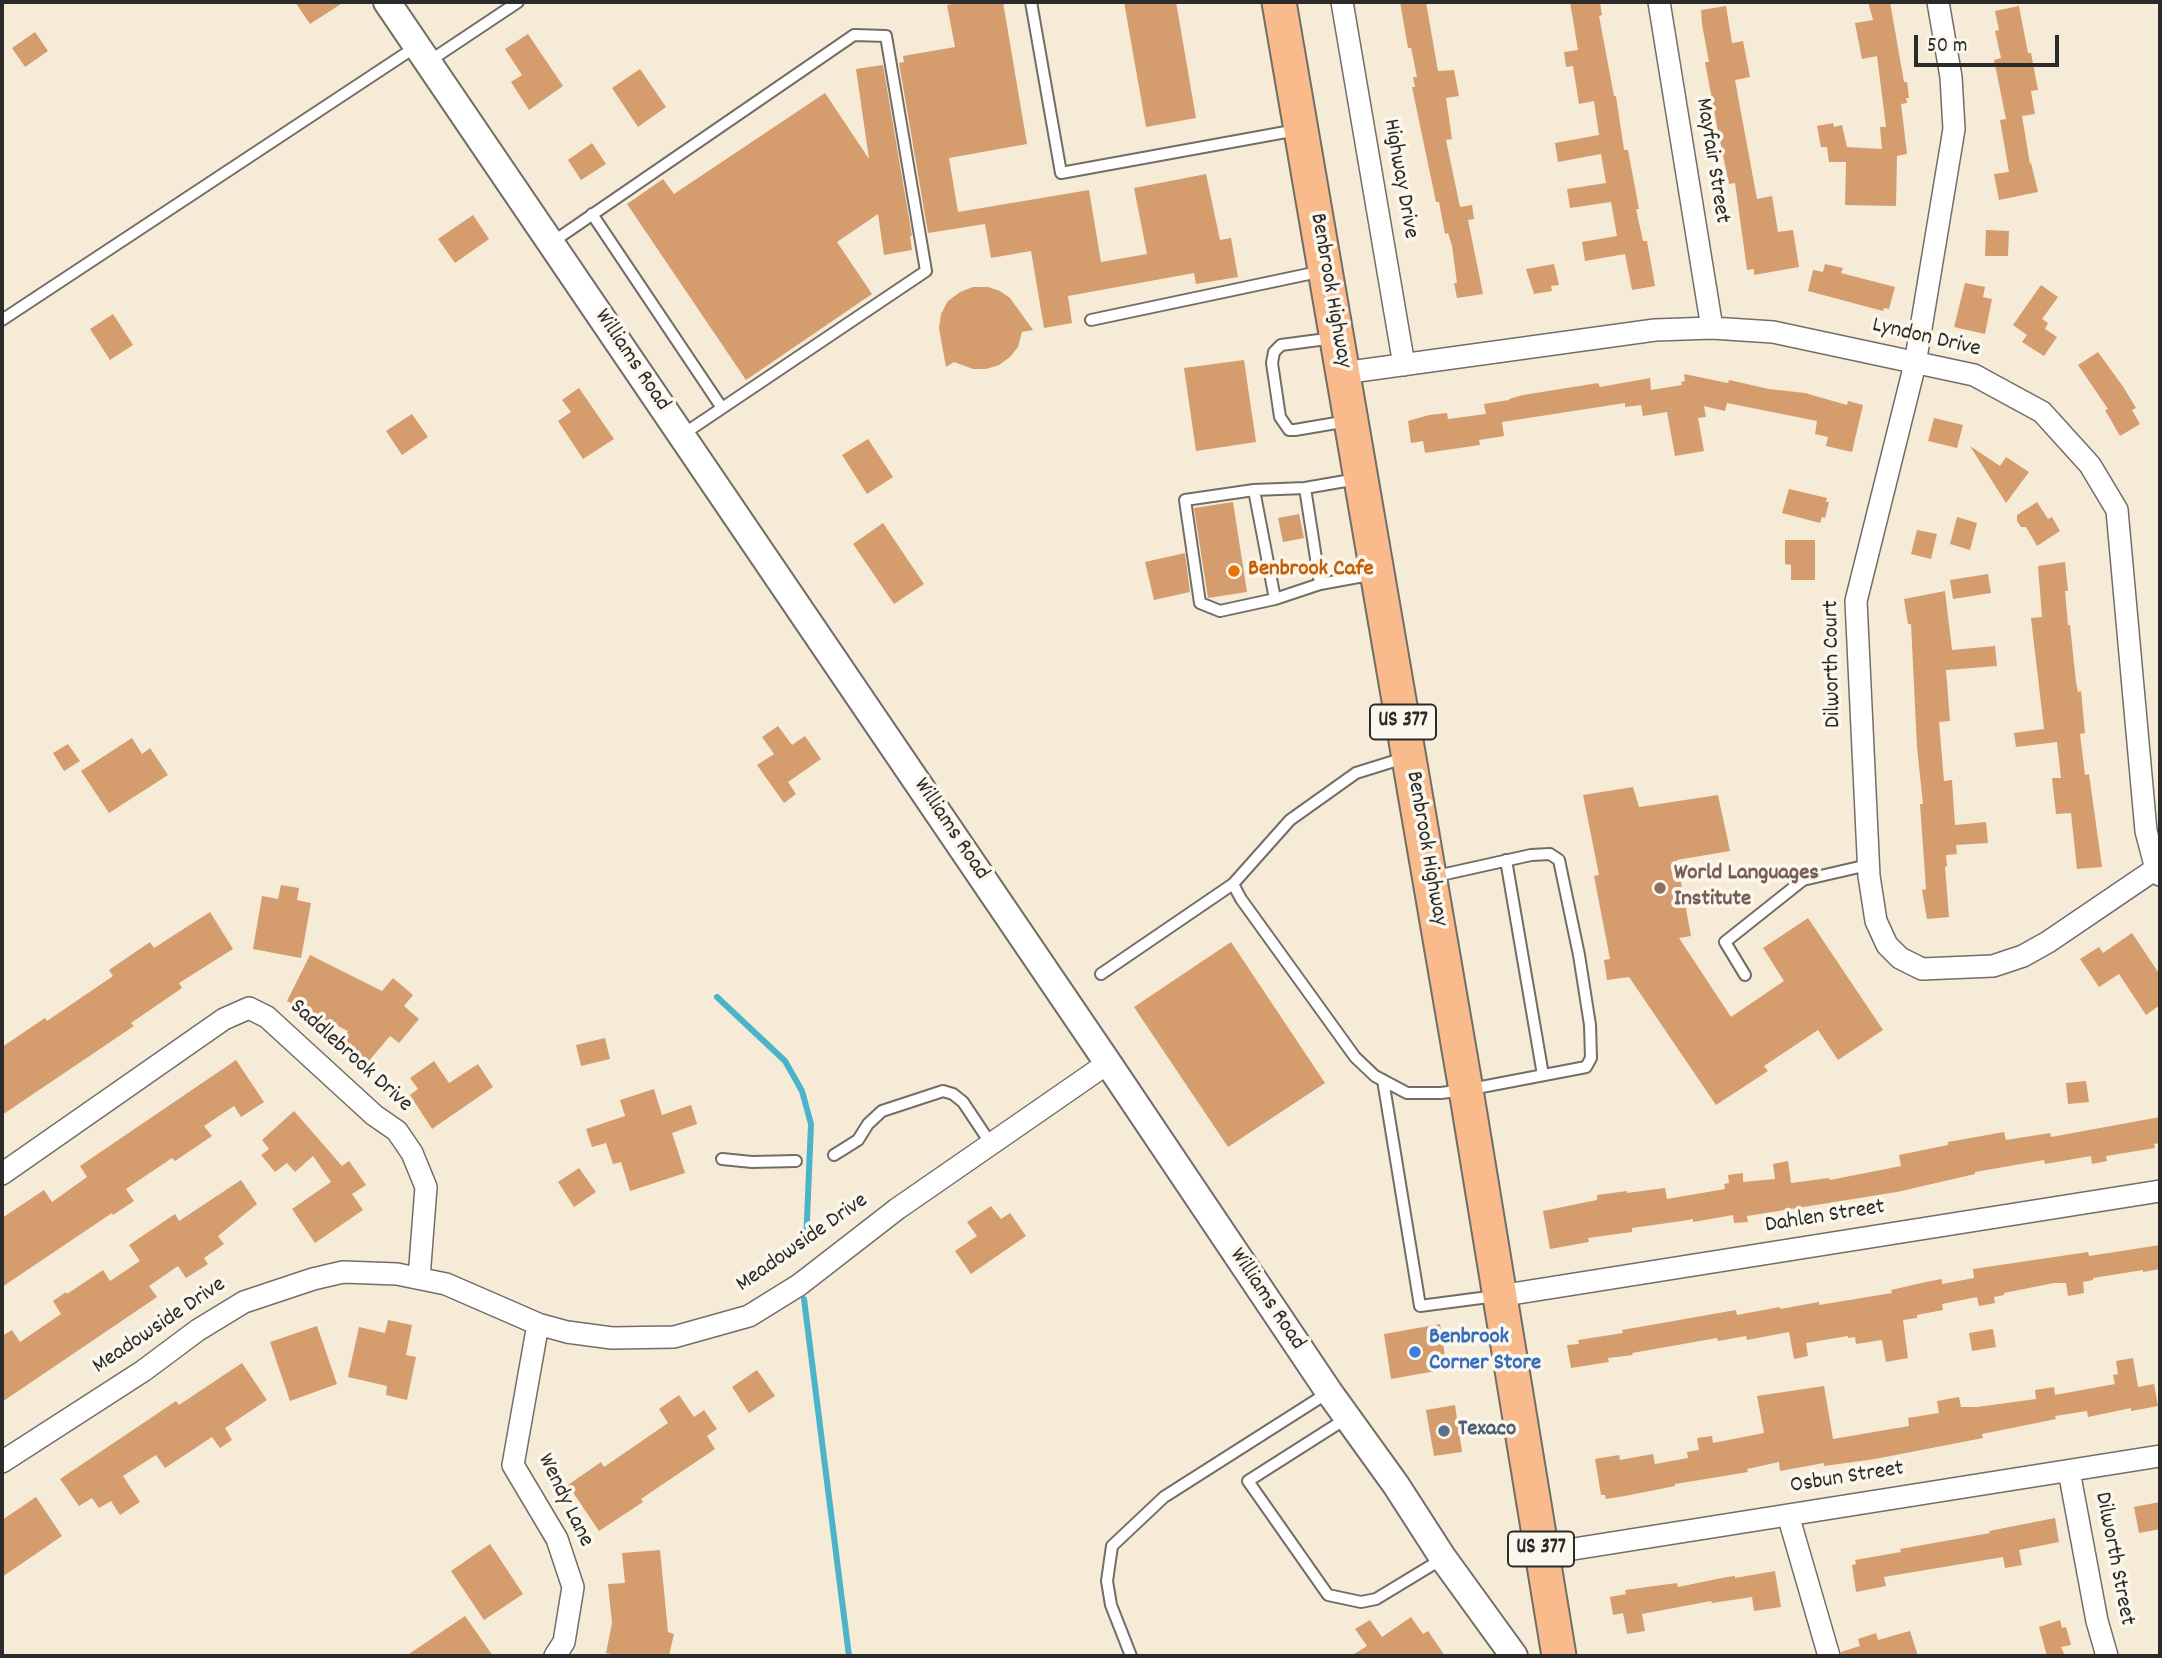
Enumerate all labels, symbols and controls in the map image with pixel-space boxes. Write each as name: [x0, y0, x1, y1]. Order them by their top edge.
scale bar: [1917, 21, 2062, 65]
text: 50 m: [1927, 32, 1967, 62]
street label: Mayfair Street: [1687, 96, 1735, 226]
street label: Highway Drive: [1375, 117, 1423, 241]
street label: Benbrook Highway: [1302, 211, 1356, 371]
street label: Williams Road: [587, 305, 675, 417]
street label: Lyndon Drive: [1869, 313, 1983, 365]
place label: Benbrook Cafe: [1248, 557, 1374, 585]
marker: Benbrook Cafe: [1226, 563, 1242, 579]
street label: Dilworth Court: [1819, 600, 1849, 728]
road number: US 377: [1370, 704, 1436, 740]
street label: Benbrook Highway: [1398, 769, 1452, 929]
street label: Williams Road: [906, 774, 994, 886]
place label: World Languages Institute: [1674, 861, 1819, 915]
marker: World Languages Institute: [1652, 880, 1668, 896]
street label: Saddlebrook Drive: [283, 995, 417, 1119]
street label: Meadowside Drive: [732, 1188, 874, 1300]
street label: Dahlen Street: [1763, 1195, 1887, 1241]
street label: Williams Road: [1222, 1244, 1310, 1356]
street label: Meadowside Drive: [88, 1272, 232, 1382]
place label: Benbrook Corner Store: [1429, 1325, 1541, 1379]
marker: Benbrook Corner Store: [1407, 1344, 1423, 1360]
place label: Texaco: [1458, 1417, 1516, 1445]
marker: Texaco: [1436, 1423, 1452, 1439]
street label: Wendy Lane: [530, 1450, 598, 1552]
street label: Osbun Street: [1788, 1456, 1906, 1502]
street label: Dilworth Street: [2087, 1490, 2139, 1628]
road number: US 377: [1508, 1532, 1574, 1566]

